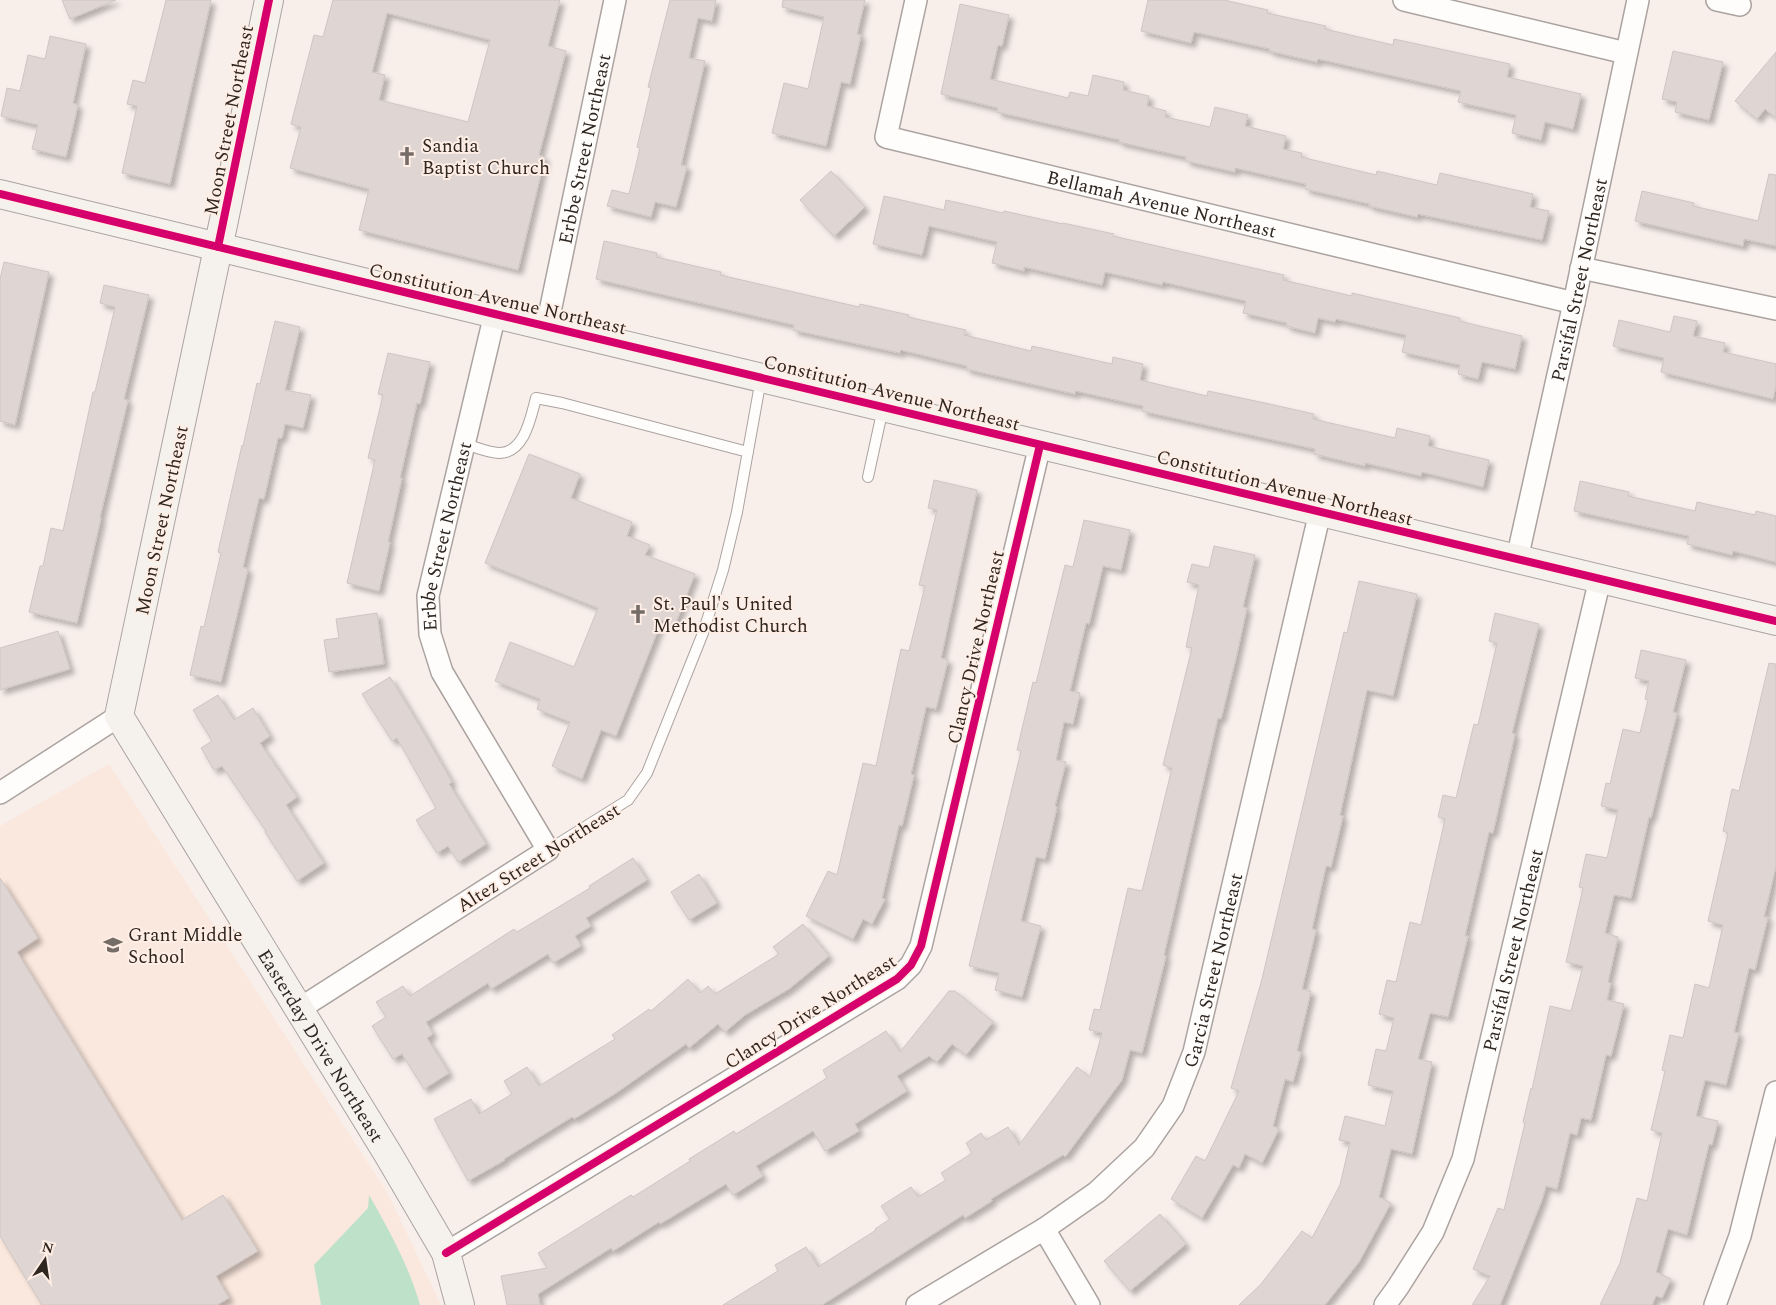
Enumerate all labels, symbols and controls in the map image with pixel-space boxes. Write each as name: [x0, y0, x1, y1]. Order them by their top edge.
street label: Moon Street Northeast: [197, 22, 262, 218]
street label: Erbbe Street Northeast: [551, 51, 619, 247]
place label: Sandia Baptist Church: [422, 132, 550, 183]
church icon: Sandia Baptist Church: [396, 145, 418, 167]
street label: Bellamah Avenue Northeast: [1044, 163, 1280, 247]
street label: Parsifal Street Northeast: [1544, 175, 1616, 385]
street label: Constitution Avenue Northeast: [366, 256, 630, 343]
street label: Constitution Avenue Northeast: [760, 348, 1023, 439]
street label: Moon Street Northeast: [128, 422, 197, 618]
street label: Erbbe Street Northeast: [414, 439, 480, 632]
street label: Constitution Avenue Northeast: [1153, 443, 1416, 534]
street label: Clancy Drive Northeast: [940, 547, 1013, 747]
place label: St. Paul's United Methodist Church: [653, 590, 808, 641]
church icon: St. Paul's United Methodist Church: [627, 603, 649, 625]
street label: Altez Street Northeast: [451, 796, 626, 920]
street label: Parsifal Street Northeast: [1476, 846, 1552, 1055]
street label: Garcia Street Northeast: [1176, 870, 1251, 1072]
place label: Grant Middle School: [128, 921, 242, 972]
school or university icon: Grant Middle School: [102, 934, 124, 956]
street label: Easterday Drive Northeast: [249, 944, 391, 1149]
street label: Clancy Drive Northeast: [719, 947, 903, 1077]
north arrow: [20, 1235, 70, 1285]
text: N: [40, 1236, 56, 1259]

